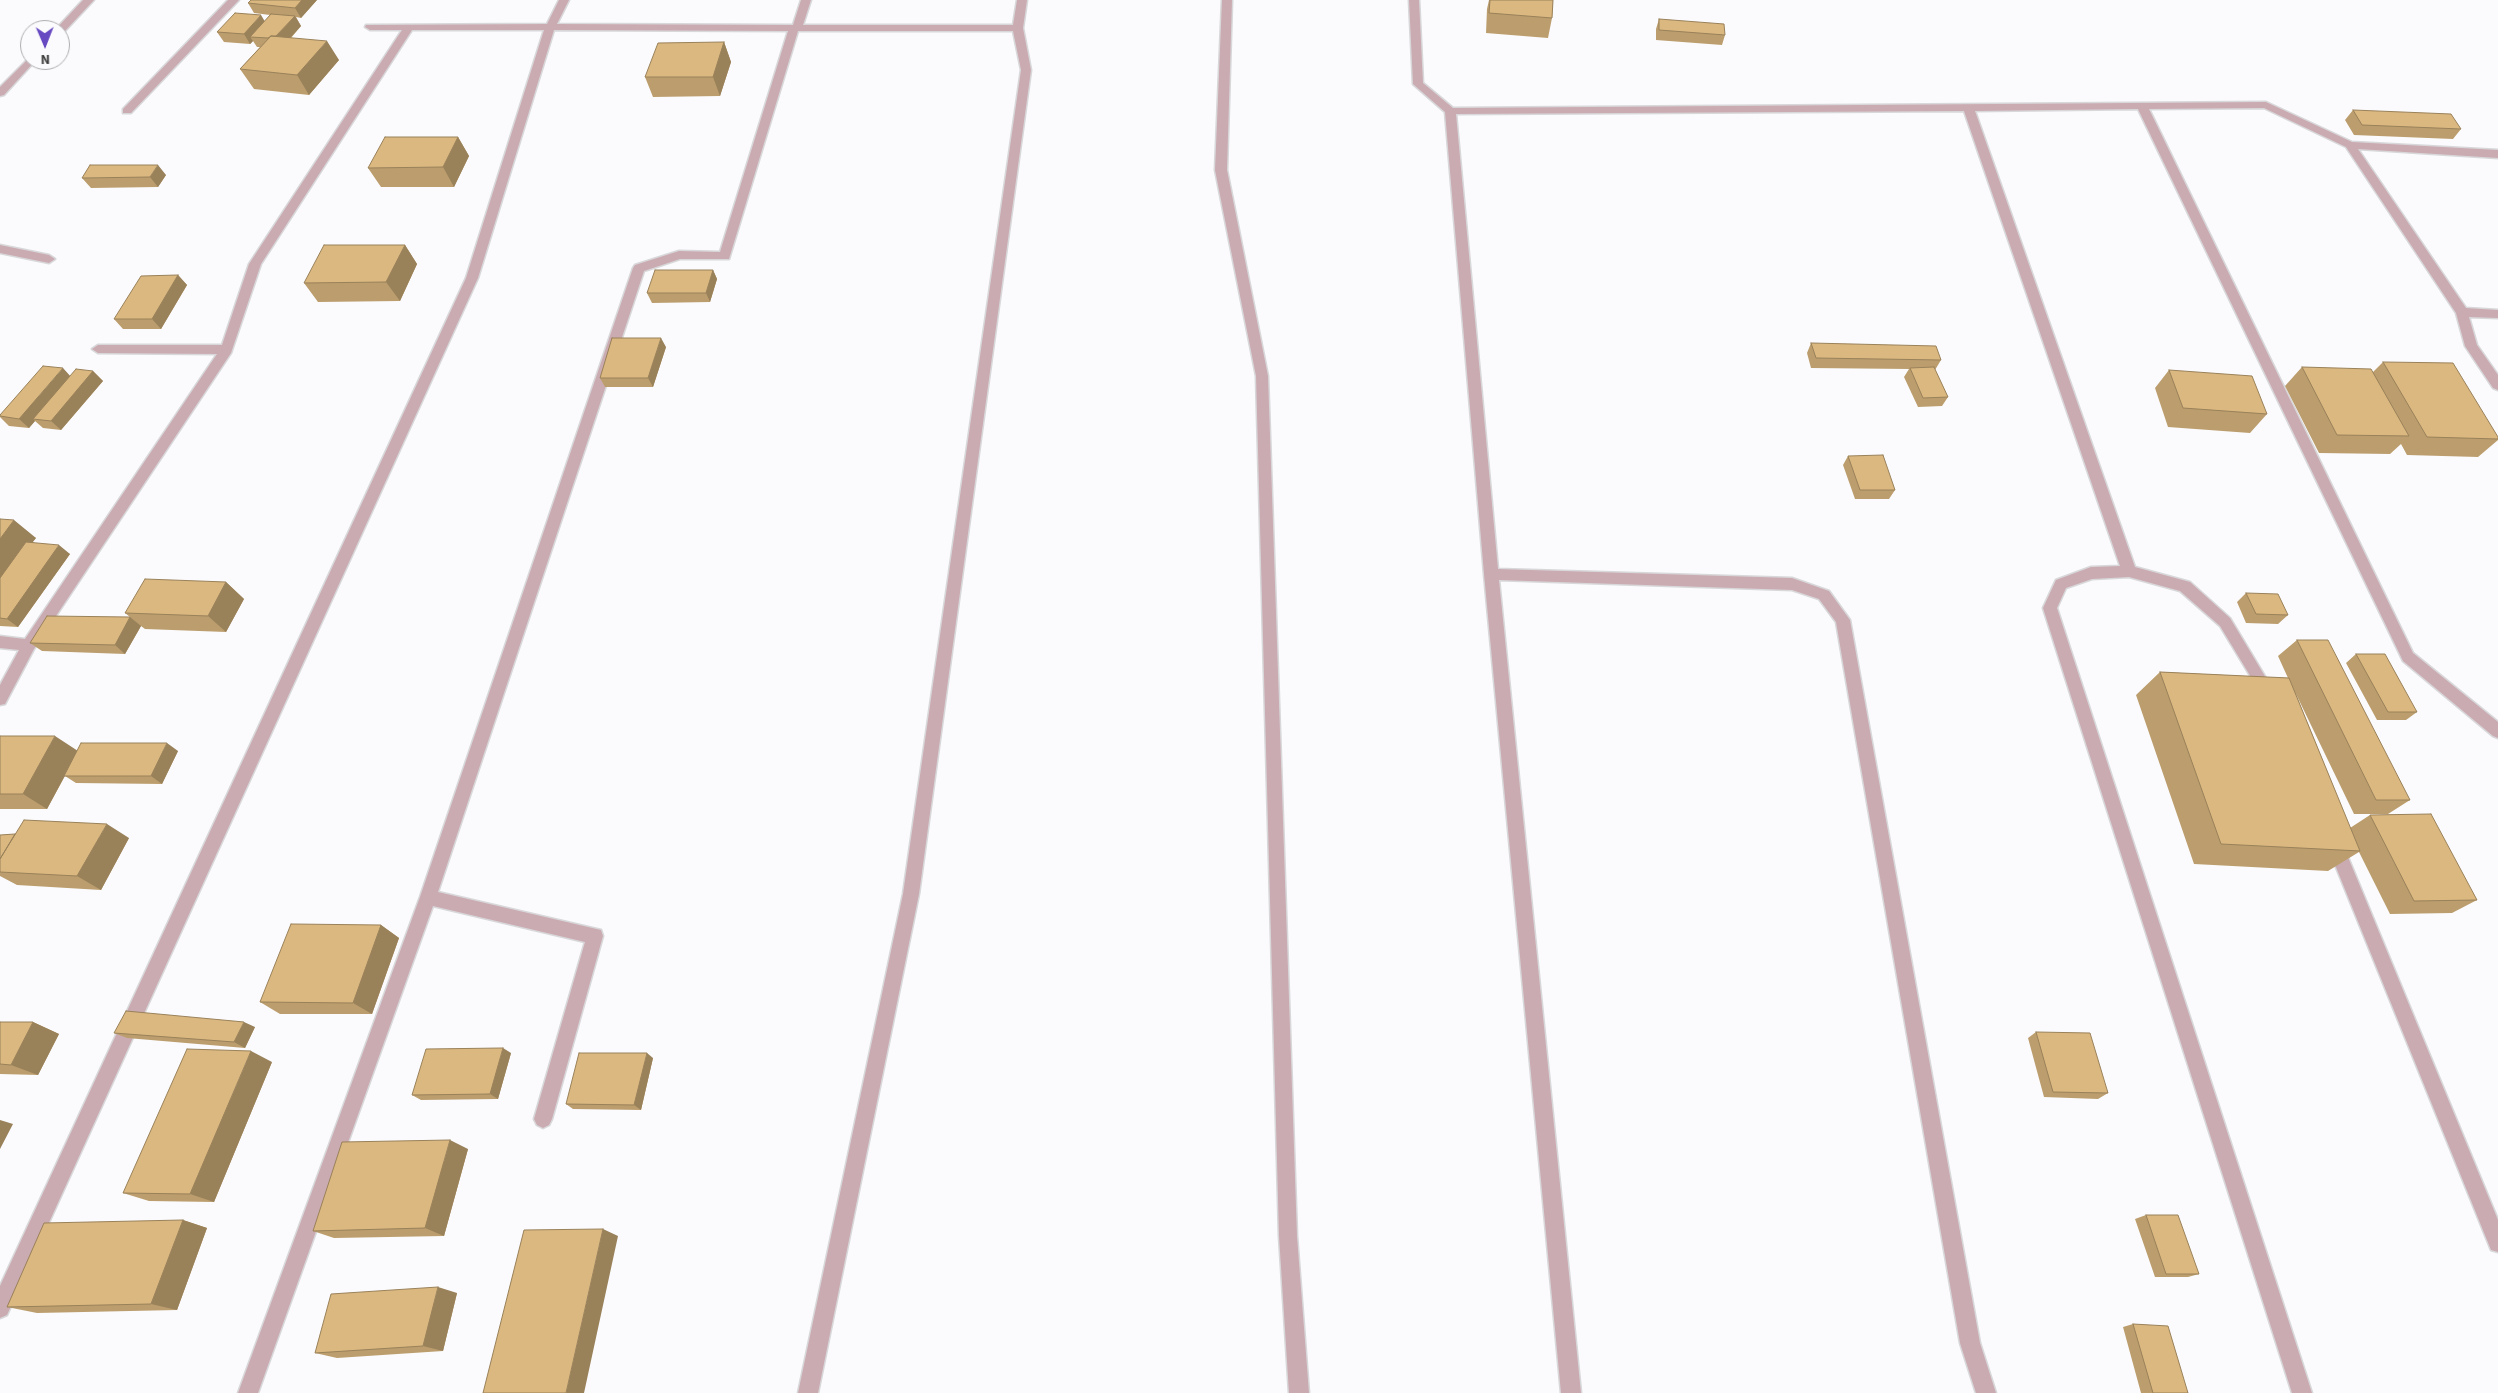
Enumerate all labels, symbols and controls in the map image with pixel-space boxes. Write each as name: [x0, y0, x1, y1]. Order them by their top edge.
north arrow: [20, 20, 70, 70]
text: N: [40, 49, 50, 69]

